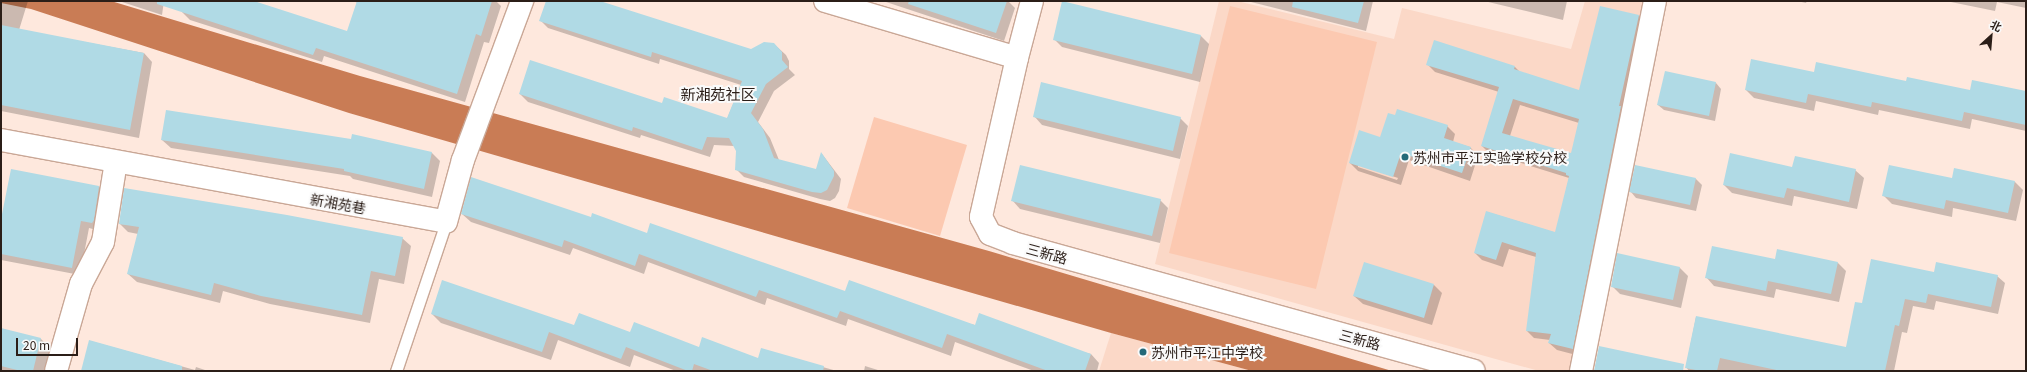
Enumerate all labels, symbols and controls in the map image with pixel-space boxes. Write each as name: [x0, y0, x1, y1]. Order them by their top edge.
north arrow: [1971, 16, 2011, 56]
text: 北: [1988, 16, 2005, 35]
district label: 新湘苑社区: [681, 85, 755, 103]
place label: 苏州市平江实验学校分校: [1413, 149, 1567, 165]
marker: 苏州市平江实验学校分校: [1400, 152, 1410, 162]
street label: 新湘苑巷: [309, 190, 367, 216]
street label: 三新路: [1025, 239, 1069, 267]
street label: 三新路: [1338, 325, 1382, 353]
scale bar: [18, 330, 80, 356]
text: 20 m: [23, 336, 50, 353]
place label: 苏州市平江中学校: [1151, 344, 1263, 360]
marker: 苏州市平江中学校: [1138, 347, 1148, 357]

